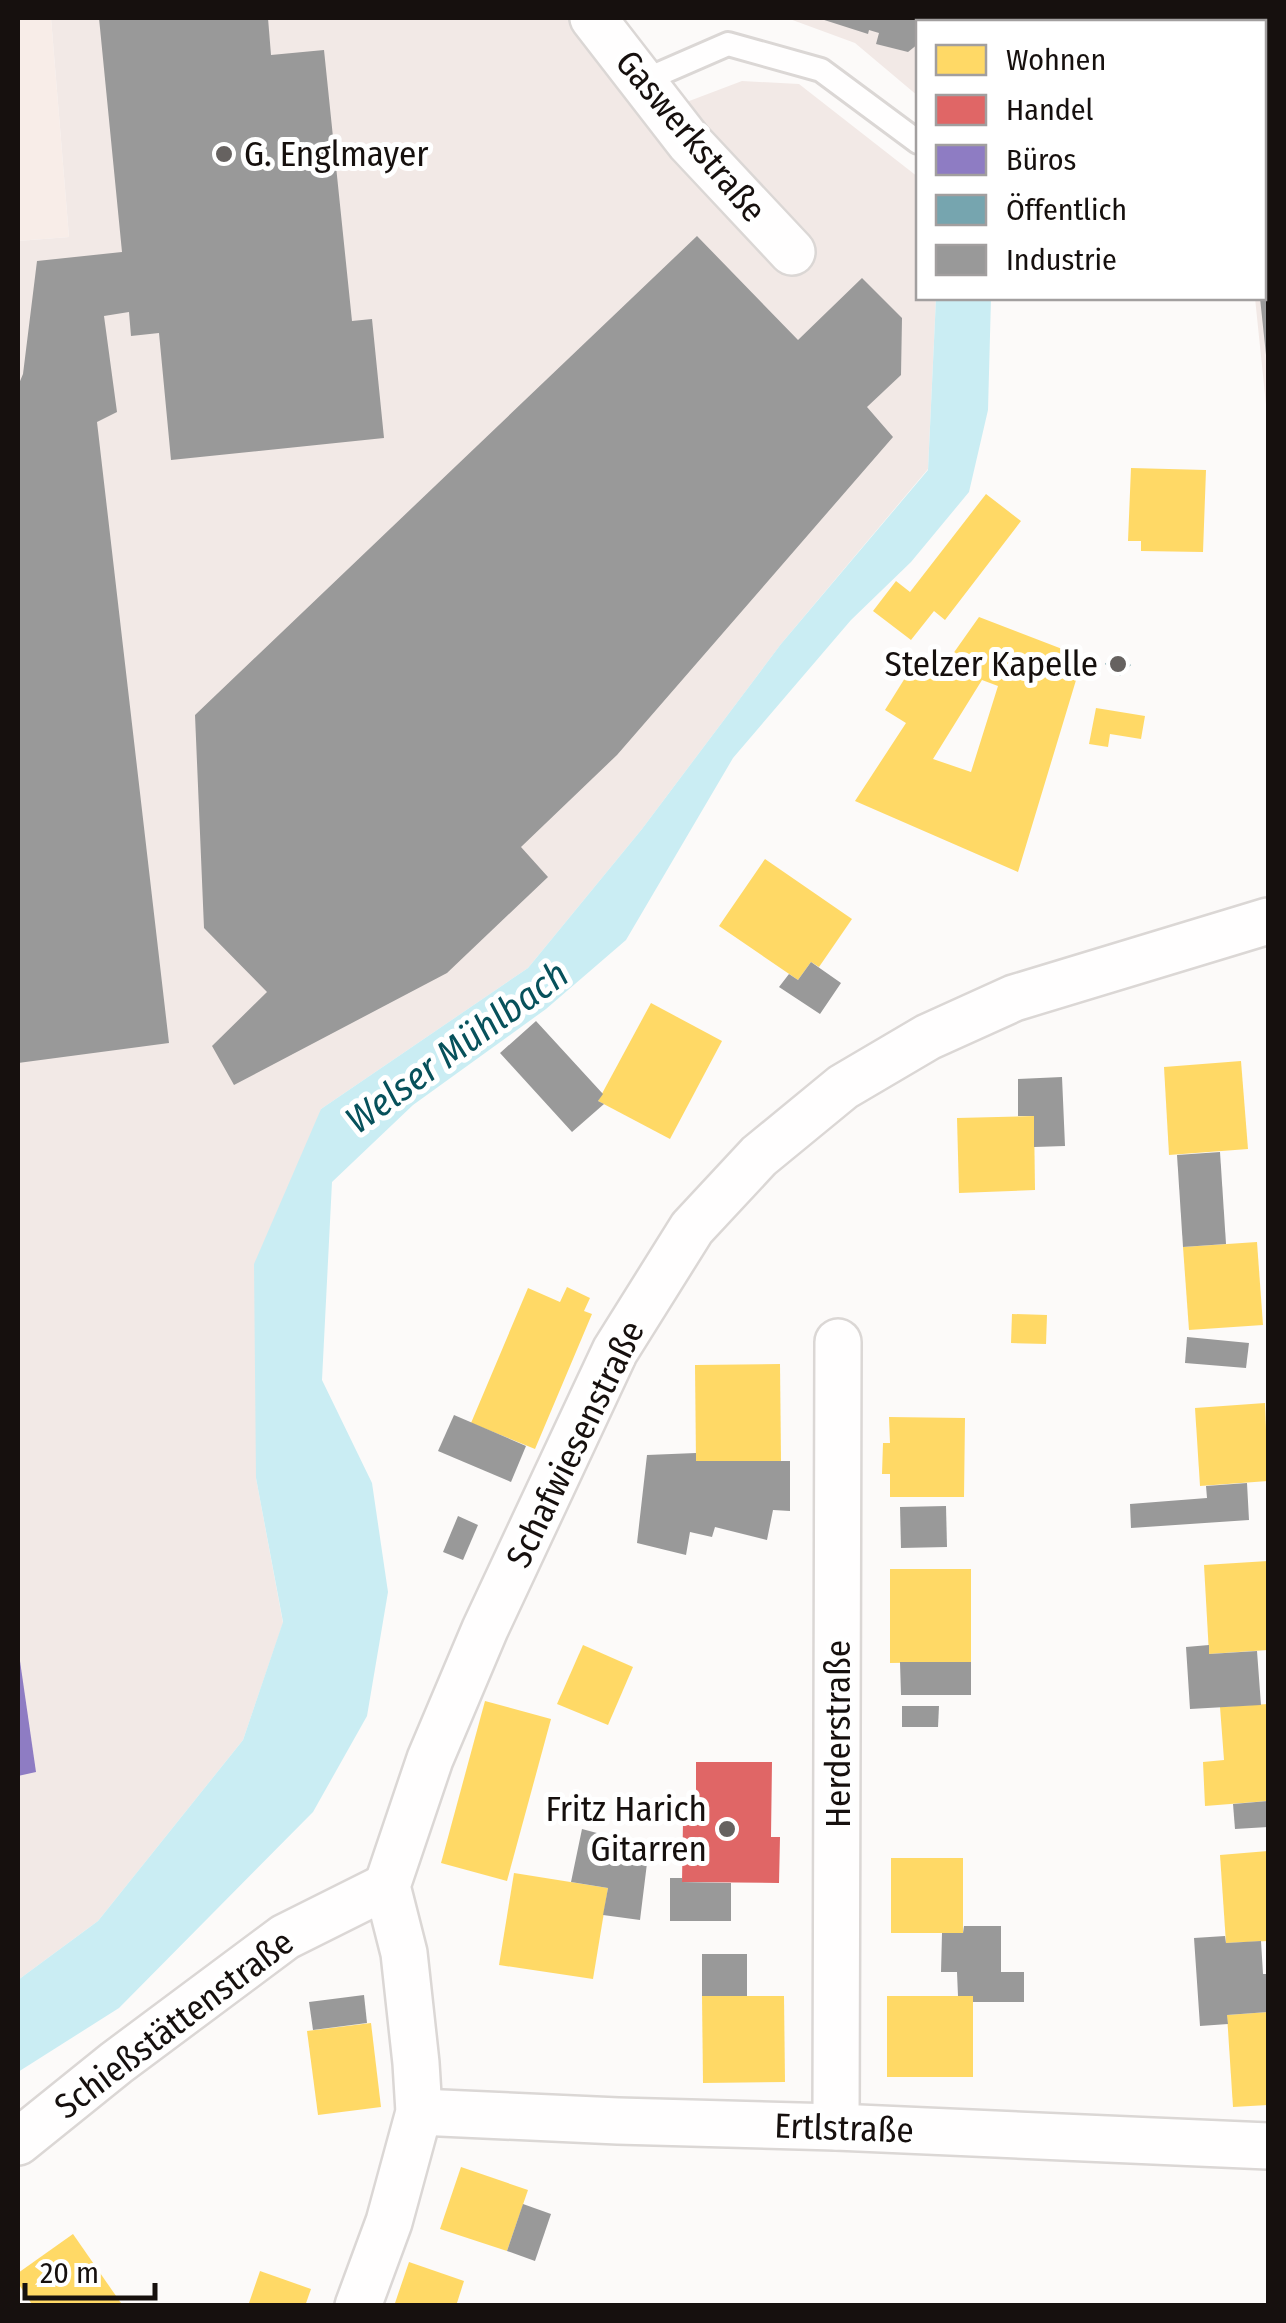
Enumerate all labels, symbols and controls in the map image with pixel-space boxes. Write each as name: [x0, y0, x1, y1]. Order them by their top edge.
legend: [916, 20, 1266, 300]
street label: Gaswerkstraße: [607, 42, 775, 230]
text: Wohnen: [1006, 42, 1106, 78]
text: Handel: [1006, 92, 1094, 128]
place label: G. Englmayer: [244, 133, 428, 175]
text: Büros: [1006, 142, 1076, 178]
marker: G. Englmayer: [213, 143, 235, 165]
text: Öffentlich: [1006, 192, 1127, 228]
text: Industrie: [1006, 242, 1117, 278]
place label: Stelzer Kapelle: [885, 643, 1098, 685]
marker: Stelzer Kapelle: [1107, 653, 1129, 675]
water label: Welser Mühlbach: [337, 951, 577, 1143]
street label: Schafwiesenstraße: [497, 1314, 653, 1574]
street label: Herderstraße: [817, 1640, 859, 1828]
place label: Fritz Harich Gitarren: [546, 1788, 707, 1870]
marker: Fritz Harich Gitarren: [716, 1818, 738, 1840]
street label: Schießstättenstraße: [46, 1921, 302, 2127]
street label: Ertlstraße: [774, 2105, 914, 2151]
scale bar: [25, 2238, 155, 2300]
text: 20 m: [40, 2255, 99, 2291]

